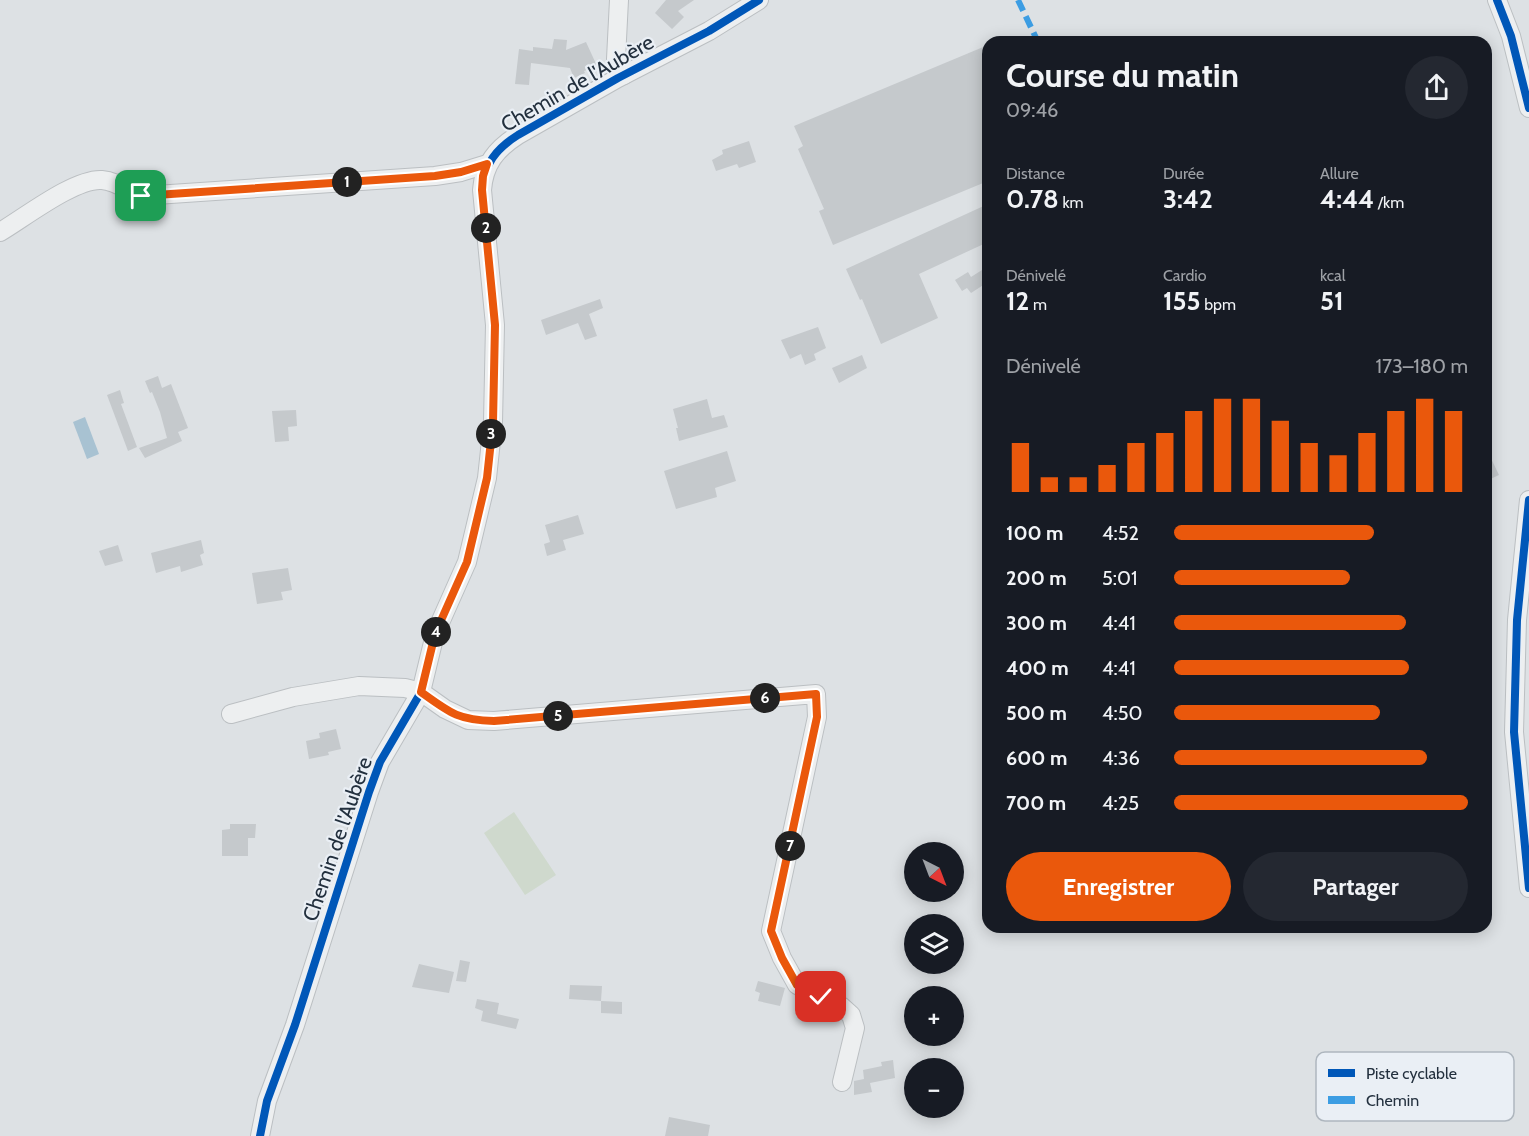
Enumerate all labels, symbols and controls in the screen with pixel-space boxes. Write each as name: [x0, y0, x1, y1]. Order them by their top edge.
street label: Chemin de l'Aubère: [496, 29, 658, 137]
text: Course du matin: [1006, 55, 1239, 95]
button: share: [1405, 56, 1468, 119]
text: 09:46: [1006, 98, 1058, 122]
text: Distance: [1006, 164, 1065, 183]
text: Durée: [1163, 164, 1204, 183]
text: Allure: [1320, 164, 1359, 183]
pin: 1: [332, 167, 362, 197]
pin: [115, 170, 166, 221]
text: 1: [344, 172, 350, 191]
icon: arrive: [124, 179, 157, 212]
text: 0.78: [1006, 183, 1059, 215]
text: 3:42: [1163, 183, 1213, 215]
text: 4:44: [1320, 183, 1374, 215]
text: km: [1059, 193, 1084, 212]
text: /km: [1374, 193, 1404, 212]
pin: 2: [471, 213, 501, 243]
text: 2: [482, 218, 490, 237]
text: Dénivelé: [1006, 266, 1066, 285]
text: Cardio: [1163, 266, 1206, 285]
text: kcal: [1320, 266, 1346, 285]
text: 12: [1006, 285, 1029, 317]
text: 155: [1163, 285, 1201, 317]
text: 51: [1320, 285, 1344, 317]
text: m: [1029, 295, 1047, 314]
text: bpm: [1201, 295, 1236, 314]
text: Dénivelé: [1006, 354, 1081, 378]
text: 173–180 m: [1375, 354, 1468, 378]
pin: 3: [476, 419, 506, 449]
text: 3: [487, 424, 495, 443]
text: 100 m: [1006, 521, 1064, 545]
text: 4:52: [1102, 521, 1139, 545]
text: 200 m: [1006, 566, 1067, 590]
text: 5:01: [1102, 566, 1137, 590]
text: 300 m: [1006, 611, 1067, 635]
text: 4:41: [1102, 611, 1136, 635]
pin: 4: [421, 617, 451, 647]
text: 4: [431, 622, 441, 641]
text: 400 m: [1006, 656, 1069, 680]
text: 4:41: [1102, 656, 1136, 680]
pin: 6: [750, 683, 780, 713]
text: 6: [761, 688, 770, 707]
pin: 5: [543, 701, 573, 731]
text: 500 m: [1006, 701, 1067, 725]
text: 4:50: [1102, 701, 1143, 725]
text: 5: [554, 706, 562, 725]
text: 600 m: [1006, 746, 1067, 770]
text: 4:36: [1102, 746, 1140, 770]
street label: Chemin de l'Aubère: [297, 753, 377, 924]
text: 700 m: [1006, 791, 1066, 815]
text: 4:25: [1102, 791, 1139, 815]
pin: 7: [775, 831, 805, 861]
text: 7: [786, 836, 794, 855]
north arrow: [904, 842, 964, 902]
map controls: [904, 842, 964, 1118]
button: Enregistrer: [1006, 852, 1231, 921]
button: Partager: [1243, 852, 1468, 921]
button: layers: [904, 914, 964, 974]
pin: [795, 971, 846, 1022]
icon: check: [804, 980, 837, 1013]
button: +: [904, 986, 964, 1046]
legend: [1316, 1052, 1514, 1121]
button: −: [904, 1058, 964, 1118]
text: Piste cyclable: [1366, 1064, 1457, 1083]
text: Chemin: [1366, 1091, 1419, 1110]

